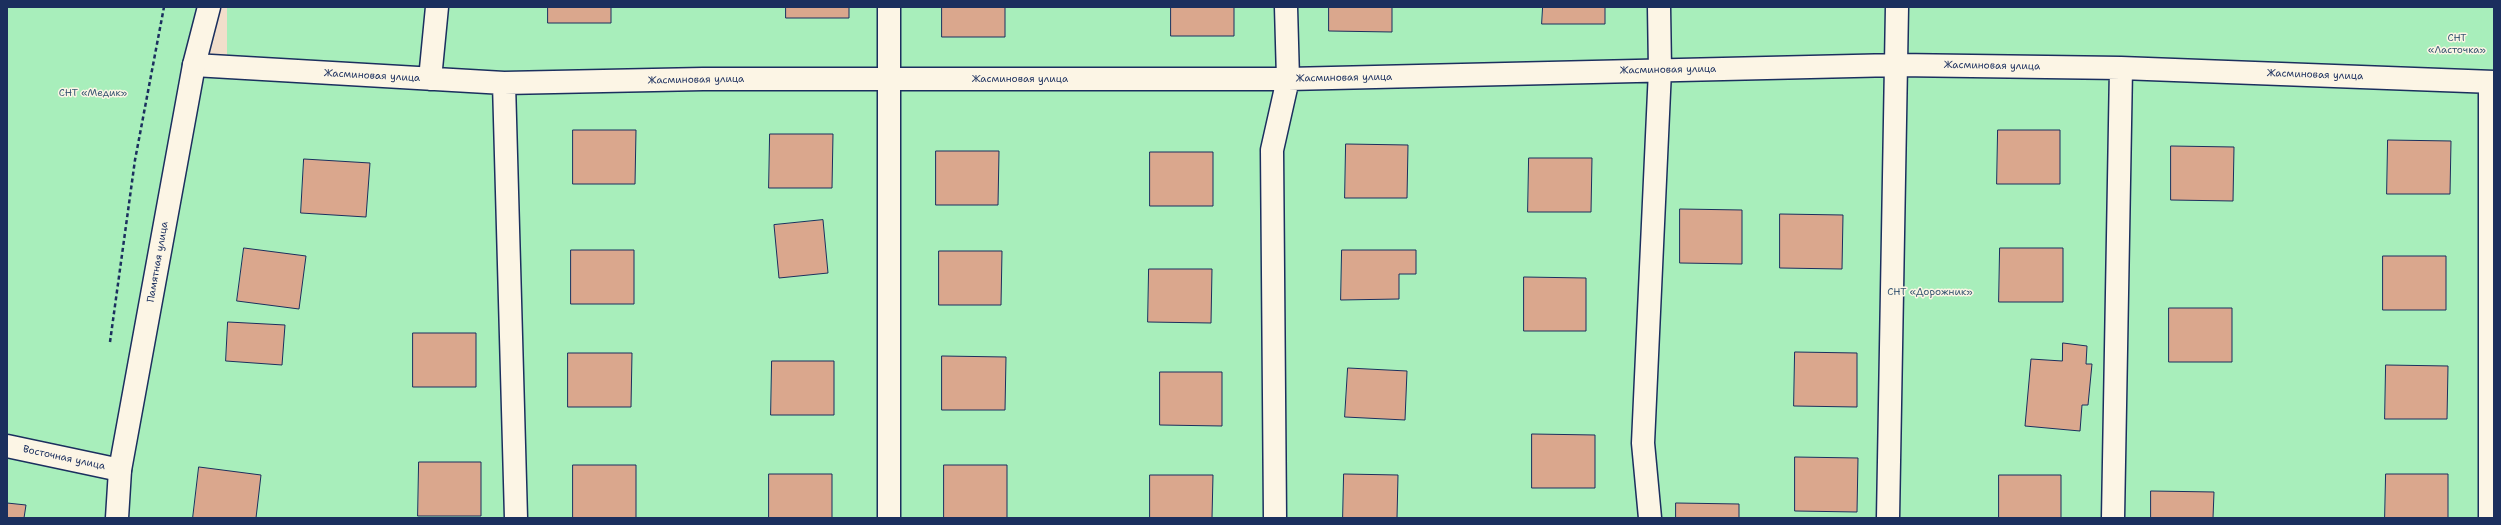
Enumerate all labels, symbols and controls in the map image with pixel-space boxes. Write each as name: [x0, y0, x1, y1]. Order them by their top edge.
park label: СНТ «Ласточка»: [2428, 32, 2486, 56]
street label: Жасминовая улица: [1944, 59, 2040, 73]
street label: Жасминовая улица: [1620, 63, 1716, 77]
street label: Жасминовая улица: [323, 67, 421, 85]
street label: Жасминовая улица: [2267, 67, 2363, 83]
street label: Жасминовая улица: [1296, 71, 1392, 85]
street label: Жасминовая улица: [648, 73, 744, 87]
street label: Жасминовая улица: [972, 73, 1068, 85]
park label: СНТ «Медик»: [59, 87, 127, 99]
street label: Памятная улица: [145, 221, 171, 303]
park label: СНТ «Дорожник»: [1887, 286, 1973, 298]
street label: Восточная улица: [22, 443, 106, 473]

